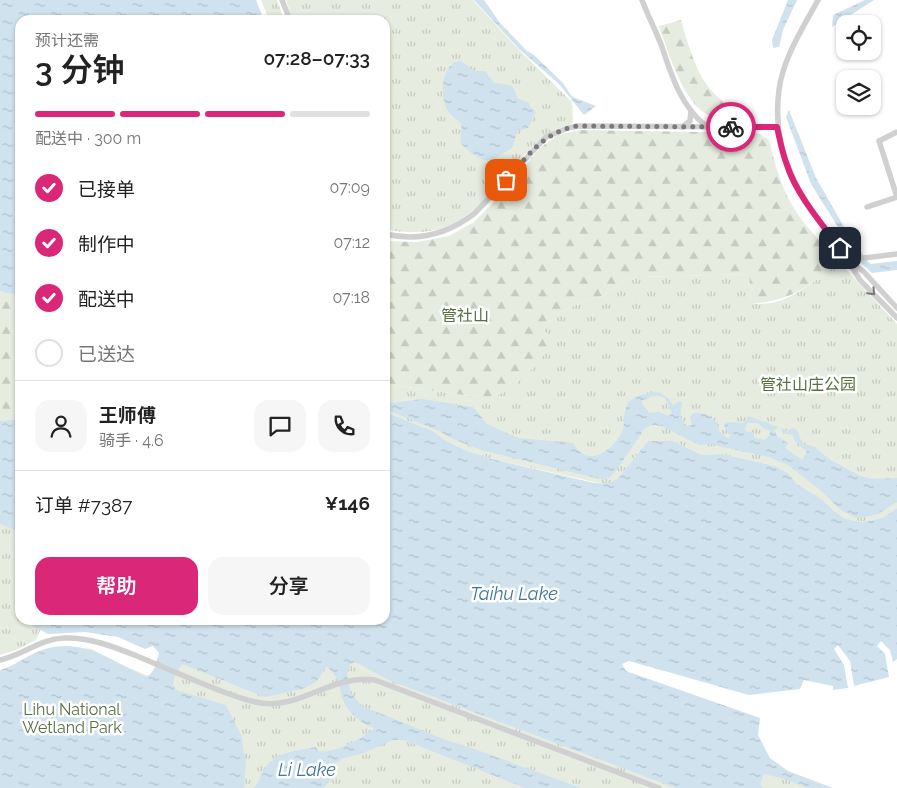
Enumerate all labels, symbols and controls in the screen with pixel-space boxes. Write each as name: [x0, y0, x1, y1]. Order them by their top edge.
map controls: [836, 15, 881, 115]
button: locate: [836, 15, 881, 60]
text: 预计还需: [35, 31, 99, 50]
text: 07:28–07:33: [263, 47, 370, 69]
text: 3 分钟: [35, 51, 124, 88]
button: layers: [836, 70, 881, 115]
courier: [706, 102, 756, 152]
icon: bike: [717, 113, 745, 141]
text: 配送中 · 300 m: [35, 129, 141, 148]
pin: [485, 159, 527, 201]
icon: bag: [492, 166, 520, 194]
icon: check: [35, 174, 63, 202]
text: 已接单: [78, 178, 135, 200]
text: 07:09: [330, 178, 370, 197]
pin: [819, 227, 861, 269]
icon: check: [35, 229, 63, 257]
text: 制作中: [78, 233, 135, 255]
text: 07:12: [334, 233, 370, 252]
icon: home: [826, 234, 854, 262]
icon: check: [35, 284, 63, 312]
one-way arrow: [866, 286, 875, 295]
text: 配送中: [78, 288, 135, 310]
text: 07:18: [332, 288, 370, 307]
park label: 管社山: [441, 306, 489, 325]
text: 已送达: [78, 343, 135, 365]
park label: 管社山庄公园: [760, 375, 856, 394]
button: person: [35, 400, 87, 452]
button: chat: [254, 400, 306, 452]
button: phone: [318, 400, 370, 452]
text: 王师傅: [99, 404, 156, 426]
text: 骑手 · 4.6: [99, 431, 164, 450]
text: ¥146: [325, 492, 370, 514]
text: 订单 #7387: [35, 494, 133, 516]
button: 帮助: [35, 557, 198, 615]
button: 分享: [208, 557, 370, 615]
water label: Taihu Lake: [470, 583, 558, 604]
park label: Lihu National Wetland Park: [22, 700, 122, 737]
water label: Li Lake: [278, 759, 336, 780]

